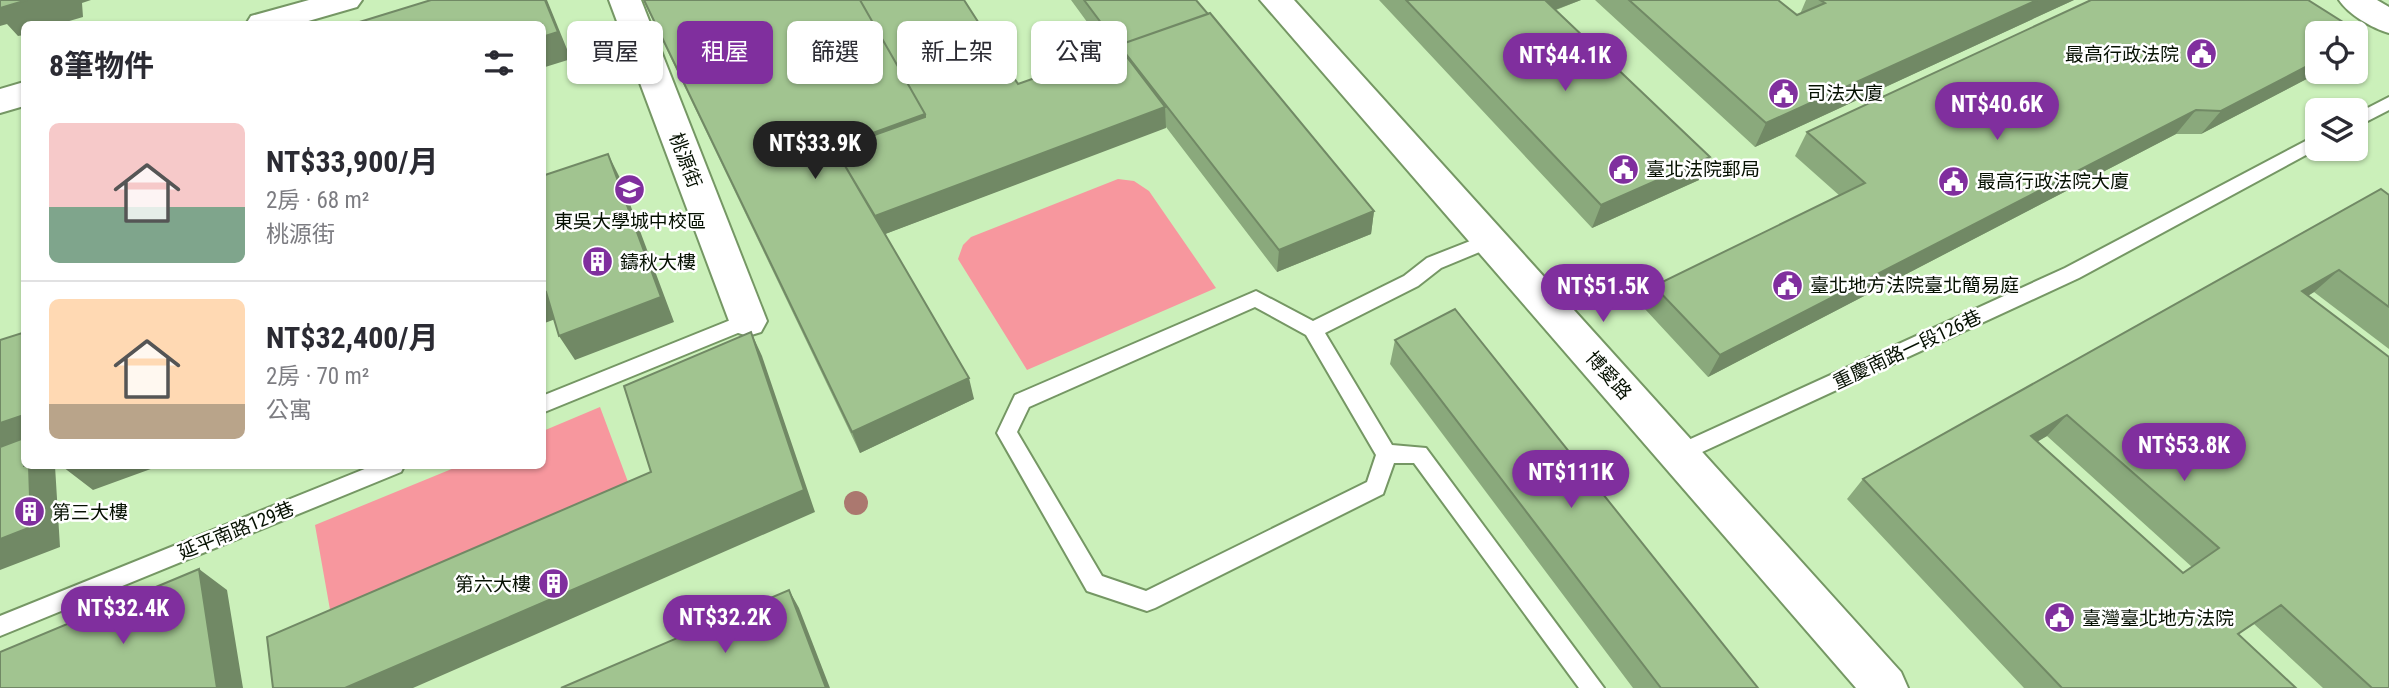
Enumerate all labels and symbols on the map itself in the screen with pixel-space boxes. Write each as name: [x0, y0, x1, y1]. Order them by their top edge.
pin: NT$44.1K: [1493, 34, 1637, 93]
public building icon: 最高行政法院: [2185, 37, 2219, 71]
place label: 最高行政法院: [2065, 43, 2179, 66]
public building icon: 司法大廈: [1767, 76, 1801, 110]
place label: 司法大廈: [1807, 82, 1883, 105]
pin: NT$40.6K: [1925, 82, 2069, 142]
pin: NT$33.9K: [743, 122, 887, 181]
street label: 桃源街: [665, 129, 706, 191]
public building icon: 臺北法院郵局: [1606, 152, 1640, 186]
place label: 臺北法院郵局: [1646, 158, 1760, 181]
public building icon: 最高行政法院大廈: [1937, 164, 1971, 198]
place label: 最高行政法院大廈: [1977, 170, 2129, 193]
school or university icon: 東吳大學城中校區: [613, 173, 647, 207]
place label: 東吳大學城中校區: [554, 210, 706, 233]
building icon: 鑄秋大樓: [580, 245, 614, 279]
place label: 鑄秋大樓: [620, 251, 696, 274]
pin: NT$51.5K: [1531, 264, 1675, 324]
public building icon: 臺北地方法院臺北簡易庭: [1770, 268, 1804, 302]
place label: 臺北地方法院臺北簡易庭: [1810, 274, 2019, 297]
street label: 重慶南路一段126巷: [1829, 305, 1985, 394]
street label: 博愛路: [1581, 346, 1636, 404]
pin: NT$53.8K: [2112, 424, 2256, 483]
pin: NT$111K: [1506, 450, 1636, 510]
building icon: 第三大樓: [12, 495, 46, 529]
street label: 延平南路129巷: [175, 497, 298, 564]
place label: 第三大樓: [52, 501, 128, 524]
building icon: 第六大樓: [537, 567, 571, 601]
place label: 第六大樓: [455, 573, 531, 596]
pin: NT$32.4K: [51, 586, 195, 646]
pin: NT$32.2K: [653, 596, 797, 655]
public building icon: 臺灣臺北地方法院: [2042, 601, 2076, 635]
place label: 臺灣臺北地方法院: [2082, 607, 2234, 630]

